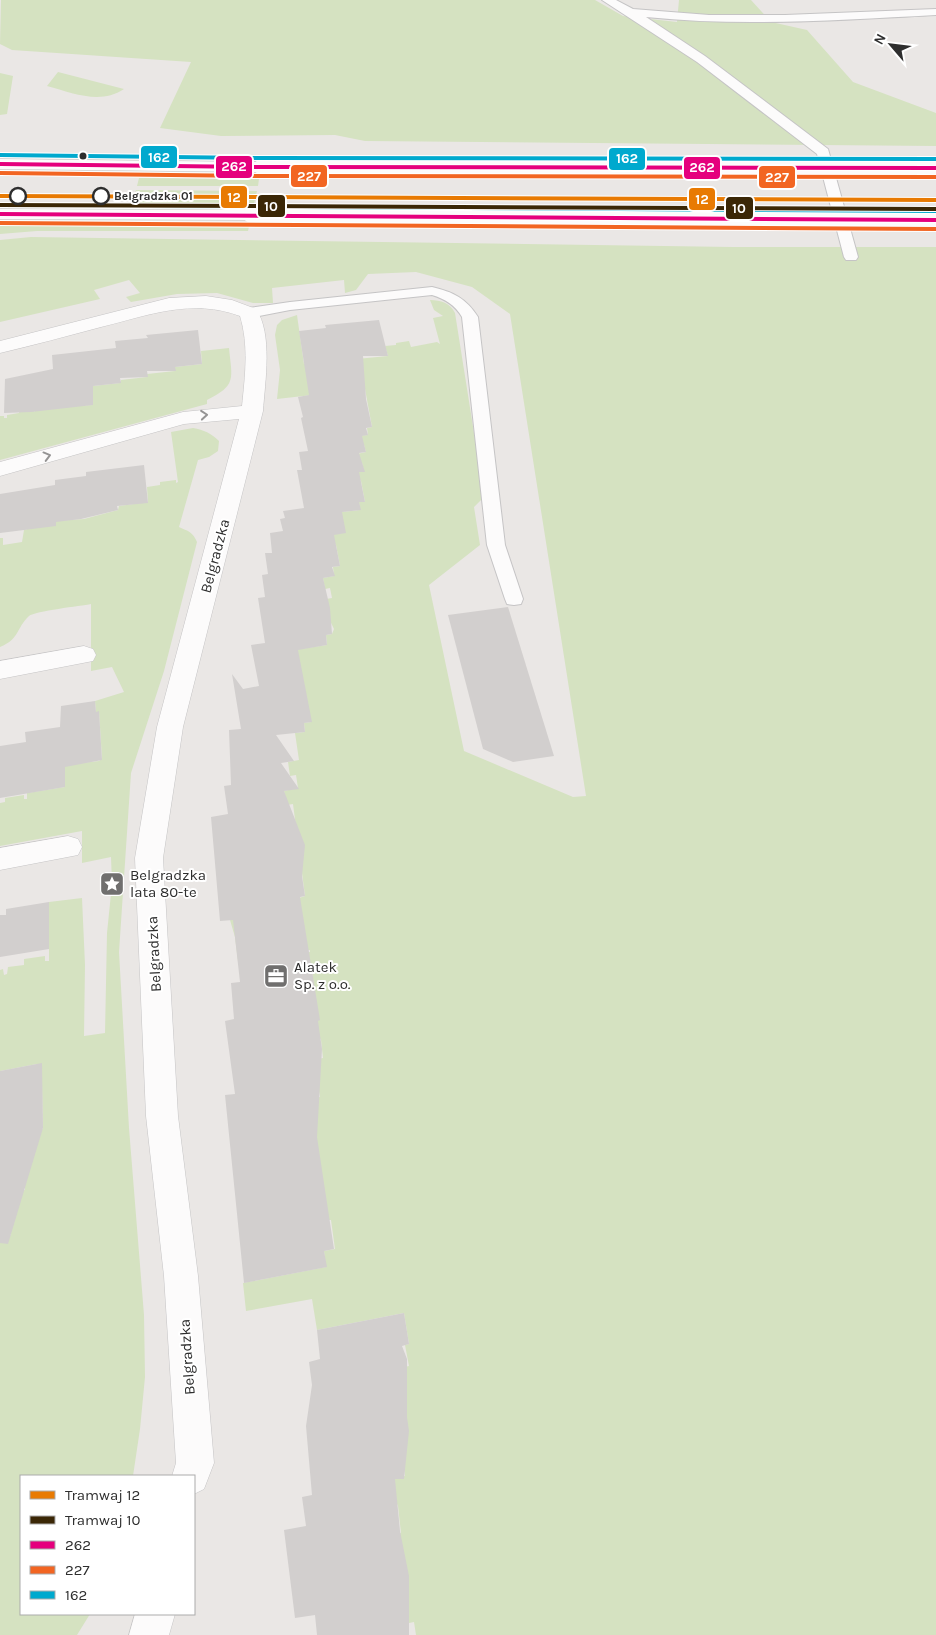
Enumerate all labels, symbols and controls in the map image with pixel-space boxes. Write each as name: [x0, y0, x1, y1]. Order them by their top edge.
north arrow: [866, 20, 916, 70]
text: N: [870, 31, 890, 48]
line badge: 162: [140, 145, 178, 169]
line badge: 162: [608, 147, 646, 171]
text: 162: [148, 149, 170, 166]
text: 162: [616, 150, 638, 167]
unlabelled marker: [78, 151, 88, 161]
line badge: 262: [215, 155, 253, 179]
line badge: 262: [683, 156, 721, 180]
text: 262: [221, 158, 247, 175]
text: 262: [689, 159, 715, 176]
line badge: 227: [290, 164, 328, 188]
line badge: 227: [758, 165, 796, 189]
text: 227: [297, 168, 321, 185]
text: 227: [765, 169, 789, 186]
line badge: 12: [220, 185, 248, 209]
unlabelled marker: [9, 187, 27, 205]
marker: Belgradzka 01: [92, 187, 110, 205]
line badge: 12: [688, 187, 716, 211]
place label: Belgradzka 01: [114, 189, 193, 203]
text: 12: [227, 189, 241, 206]
text: 12: [695, 191, 709, 208]
line badge: 10: [257, 194, 286, 218]
line badge: 10: [725, 196, 754, 220]
text: 10: [264, 198, 278, 215]
text: 10: [732, 200, 746, 217]
one-way arrow: [200, 410, 208, 421]
one-way arrow: [43, 452, 51, 462]
street label: Belgradzka: [196, 517, 234, 595]
place label: Belgradzka lata 80-te: [130, 866, 206, 901]
place icon: Belgradzka lata 80-te: [99, 871, 125, 897]
street label: Belgradzka: [143, 916, 165, 992]
place label: Alatek Sp. z o.o.: [294, 958, 351, 993]
office icon: Alatek Sp. z o.o.: [263, 963, 289, 989]
street label: Belgradzka: [175, 1318, 199, 1396]
legend: [20, 1475, 195, 1615]
text: Tramwaj 12: [65, 1486, 140, 1504]
text: Tramwaj 10: [65, 1511, 140, 1529]
text: 262: [65, 1536, 91, 1554]
text: 227: [65, 1561, 89, 1579]
text: 162: [65, 1586, 87, 1604]

